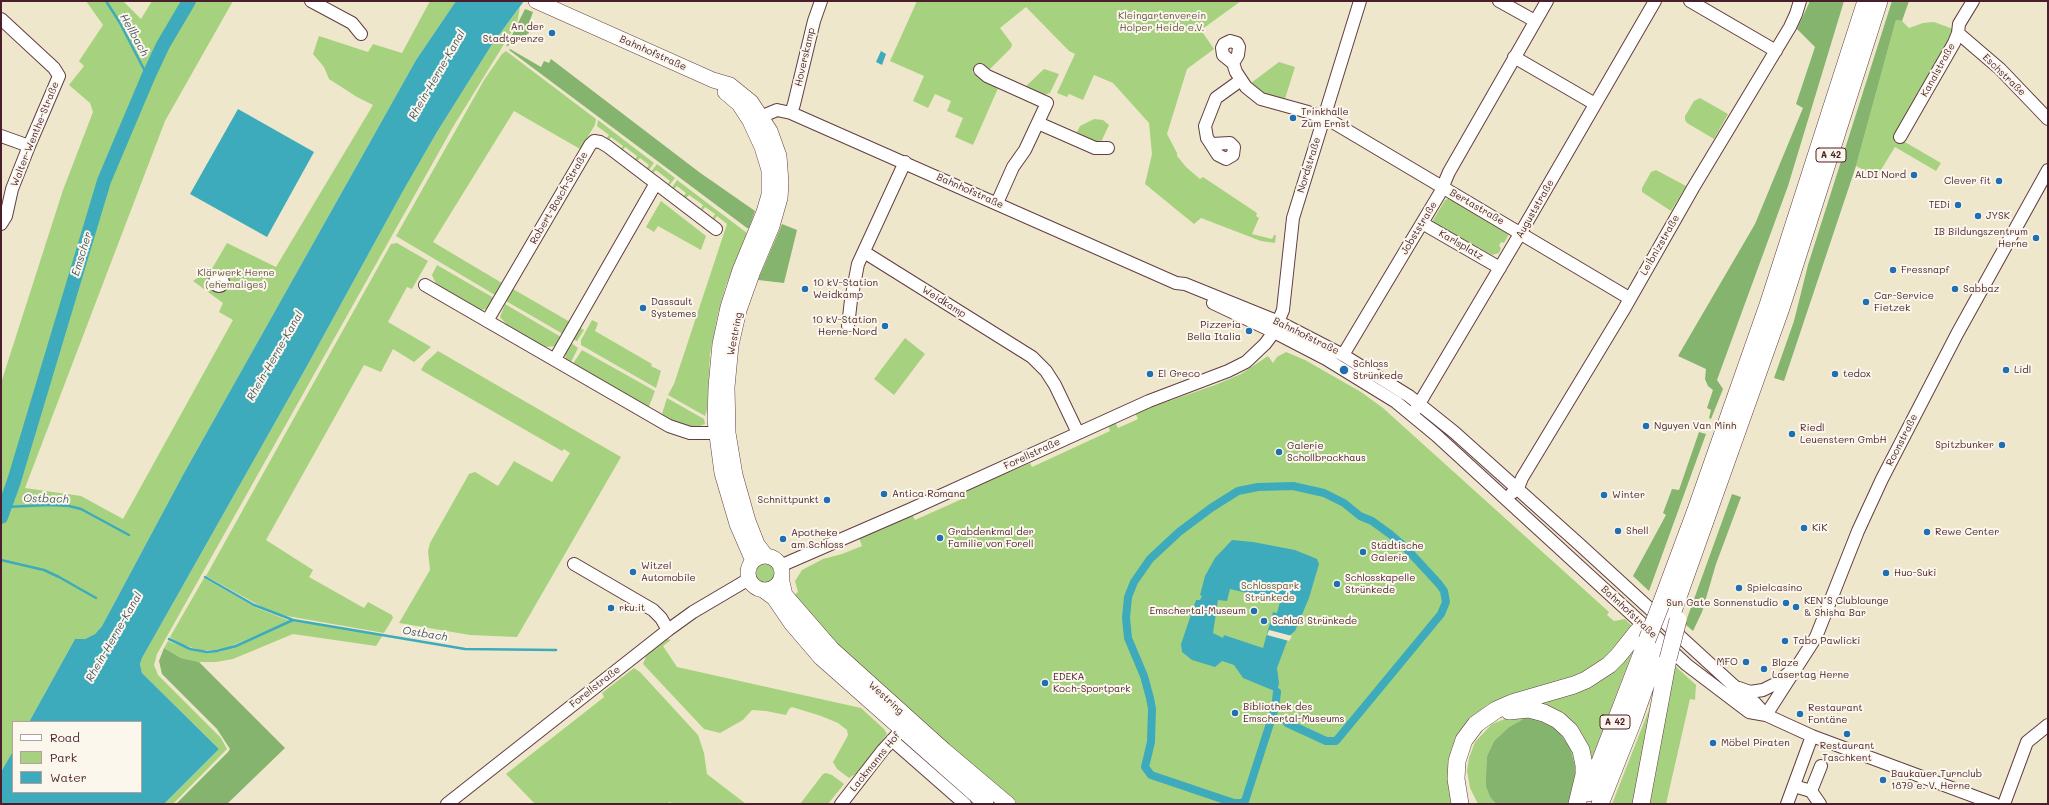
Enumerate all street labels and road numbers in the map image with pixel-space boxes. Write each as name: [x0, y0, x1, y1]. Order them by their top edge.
street label: Hoverskamp: [792, 26, 818, 88]
street label: Bahnhofstraße: [618, 33, 688, 73]
street label: Kanalstraße: [1918, 41, 1958, 99]
street label: Eschstraße: [1980, 52, 2028, 98]
street label: Walter-Wenthe-Straße: [8, 80, 62, 188]
street label: Nordstraße: [1295, 136, 1323, 194]
road number: A 42: [1816, 148, 1846, 162]
street label: Robert-Bosch-Straße: [528, 149, 590, 247]
street label: Bahnhofstraße: [935, 171, 1005, 211]
street label: Auguststraße: [1513, 177, 1557, 241]
street label: Bertastraße: [1448, 187, 1506, 227]
street label: Jobststraße: [1398, 199, 1440, 257]
street label: Leibnizstraße: [1638, 213, 1682, 277]
street label: Karlsplatz: [1437, 227, 1485, 263]
street label: Weidkamp: [920, 284, 968, 320]
street label: Westring: [725, 311, 745, 357]
street label: Bahnhofstraße: [1271, 315, 1341, 357]
street label: Roonstraße: [1884, 412, 1920, 468]
street label: Forellstraße: [1002, 436, 1062, 472]
street label: Bahnhofstraße: [1599, 583, 1659, 641]
street label: Forellstraße: [567, 664, 623, 710]
street label: Westring: [866, 679, 906, 717]
road number: A 42: [1600, 715, 1630, 729]
street label: Lackmanns Hof: [847, 730, 903, 794]

